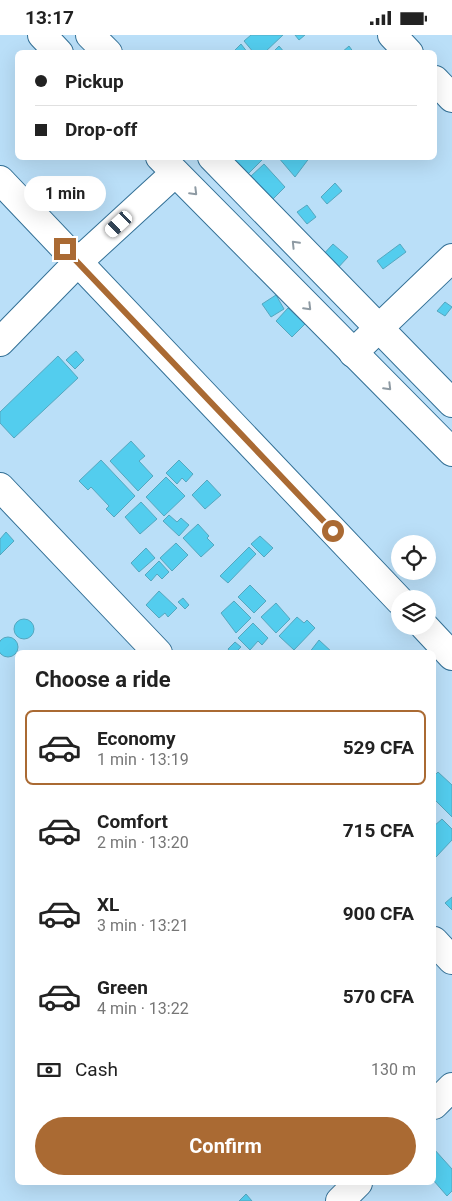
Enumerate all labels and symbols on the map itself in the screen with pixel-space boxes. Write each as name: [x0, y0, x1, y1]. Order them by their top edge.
callout: 1 min: [24, 177, 106, 211]
one-way arrow: [188, 187, 197, 196]
car: [102, 208, 135, 240]
route end: [54, 238, 76, 260]
one-way arrow: [292, 241, 301, 250]
one-way arrow: [303, 302, 312, 311]
one-way arrow: [382, 381, 391, 390]
route start: [322, 520, 344, 542]

